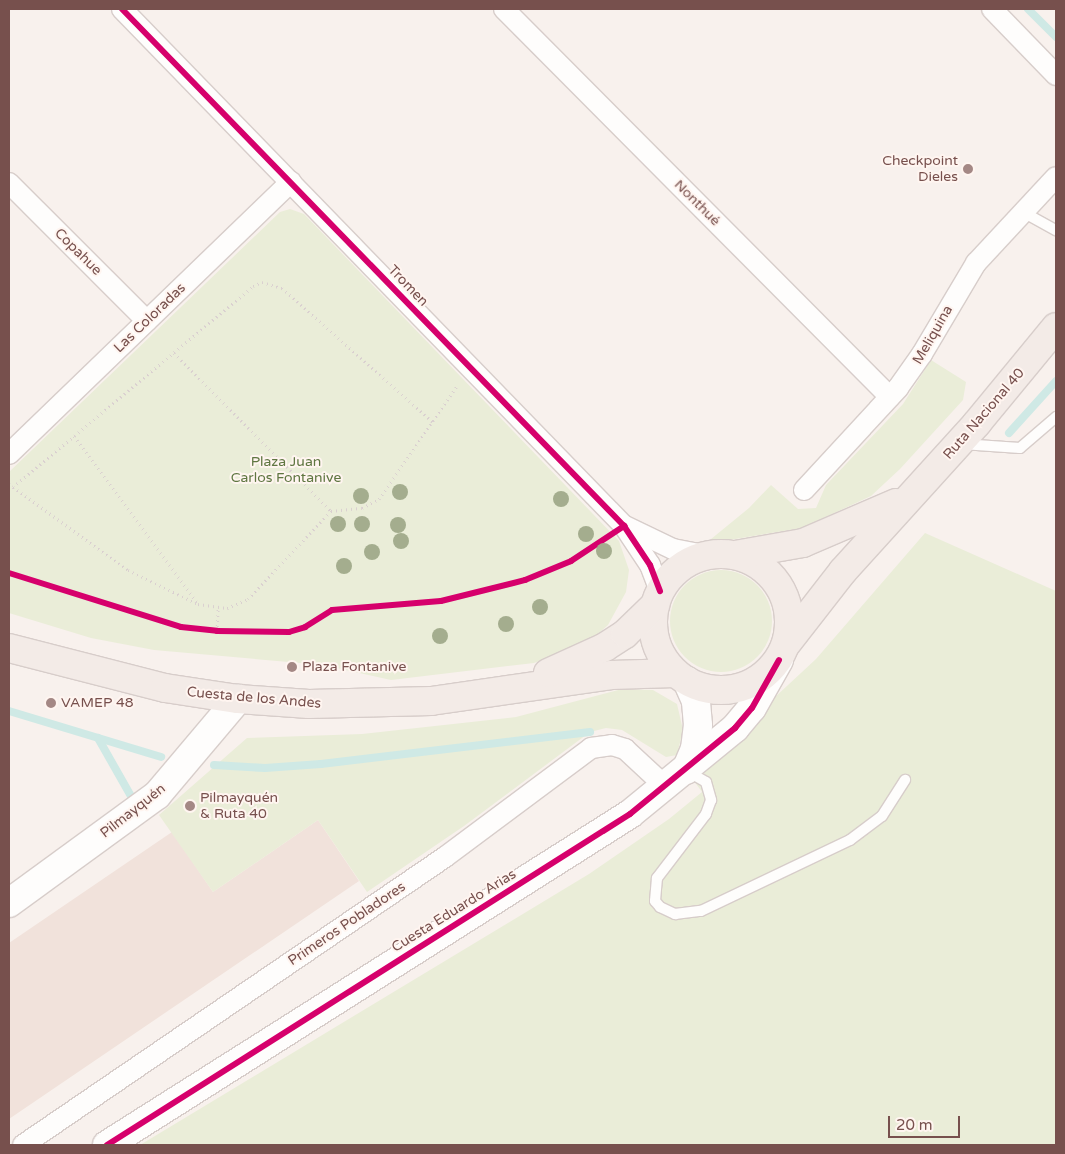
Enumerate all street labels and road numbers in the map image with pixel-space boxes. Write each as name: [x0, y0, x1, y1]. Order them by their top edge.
street label: Nonthué: [670, 176, 724, 230]
street label: Copahue: [51, 225, 105, 279]
street label: Tromen: [384, 262, 432, 310]
street label: Las Coloradas: [111, 280, 189, 356]
street label: Meliquina: [909, 302, 957, 368]
street label: Ruta Nacional 40: [940, 365, 1028, 463]
street label: Cuesta de los Andes: [186, 684, 322, 712]
street label: Pilmayquén: [97, 780, 169, 842]
street label: Cuesta Eduardo Arias: [389, 866, 519, 956]
street label: Primeros Pobladores: [285, 878, 409, 970]

